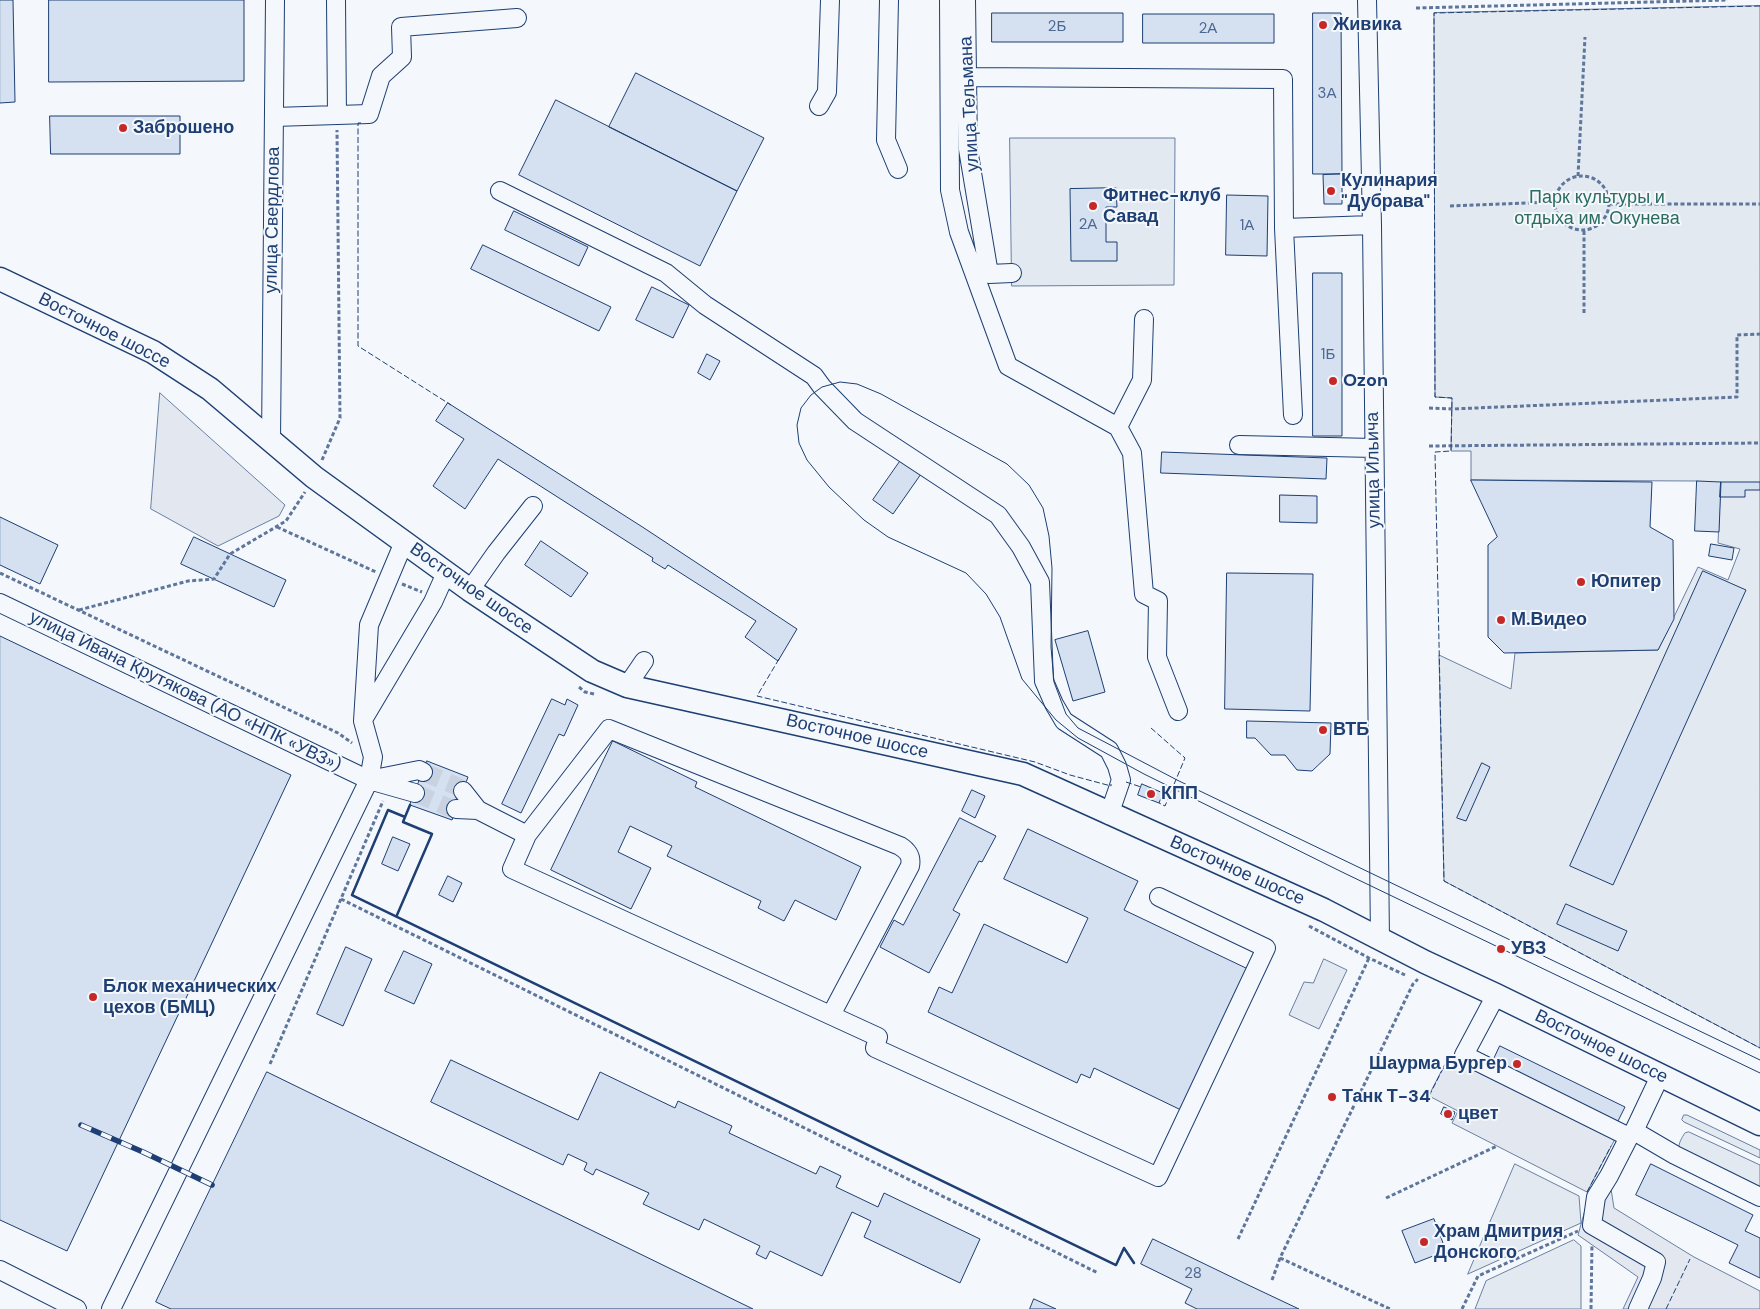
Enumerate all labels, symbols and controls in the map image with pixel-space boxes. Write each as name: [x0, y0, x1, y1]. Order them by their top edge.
place label: Живика: [1333, 14, 1401, 36]
house number: 2Б: [1048, 18, 1066, 36]
marker: Живика: [1317, 19, 1329, 31]
house number: 2А: [1199, 20, 1217, 38]
street label: улица Тельмана: [956, 36, 984, 172]
house number: 3А: [1318, 85, 1336, 103]
place label: Заброшено: [133, 117, 234, 139]
marker: Заброшено: [117, 122, 129, 134]
street label: улица Свердлова: [261, 146, 285, 294]
place label: Кулинария "Дубрава": [1341, 170, 1438, 212]
place label: Фитнес-клуб Савад: [1103, 185, 1221, 228]
marker: Кулинария "Дубрава": [1325, 185, 1337, 197]
park label: Парк культуры и отдыха им. Окунева: [1514, 187, 1680, 230]
marker: Фитнес-клуб Савад: [1087, 200, 1099, 212]
house number: 2А: [1079, 216, 1097, 234]
house number: 1А: [1240, 217, 1254, 235]
street label: Восточное шоссе: [34, 288, 174, 374]
house number: 1Б: [1321, 346, 1335, 364]
place label: Ozon: [1343, 370, 1388, 392]
marker: Ozon: [1327, 375, 1339, 387]
street label: улица Ильича: [1362, 412, 1386, 528]
street label: Восточное шоссе: [405, 538, 537, 640]
place label: Юпитер: [1591, 571, 1661, 593]
marker: Юпитер: [1575, 576, 1587, 588]
street label: улица Ивана Крутякова (АО «НПК «УВЗ»): [26, 607, 344, 777]
place label: М.Видео: [1511, 609, 1587, 631]
marker: М.Видео: [1495, 614, 1507, 626]
street label: Восточное шоссе: [784, 710, 930, 764]
place label: ВТБ: [1333, 719, 1369, 741]
marker: ВТБ: [1317, 724, 1329, 736]
place label: КПП: [1161, 783, 1198, 805]
marker: КПП: [1145, 788, 1157, 800]
street label: Восточное шоссе: [1166, 832, 1308, 910]
place label: УВЗ: [1511, 938, 1546, 960]
marker: УВЗ: [1495, 943, 1507, 955]
place label: Блок механических цехов (БМЦ): [103, 976, 277, 1019]
marker: Блок механических цехов (БМЦ): [87, 991, 99, 1003]
street label: Восточное шоссе: [1531, 1005, 1671, 1089]
place label: Шаурма Бургер: [1369, 1053, 1507, 1075]
marker: Шаурма Бургер: [1511, 1058, 1523, 1070]
place label: Танк Т-34: [1342, 1086, 1431, 1108]
marker: Танк Т-34: [1326, 1091, 1338, 1103]
place label: цвет: [1458, 1103, 1498, 1125]
marker: цвет: [1442, 1108, 1454, 1120]
place label: Храм Дмитрия Донского: [1434, 1221, 1563, 1264]
marker: Храм Дмитрия Донского: [1418, 1236, 1430, 1248]
house number: 28: [1184, 1265, 1202, 1283]

